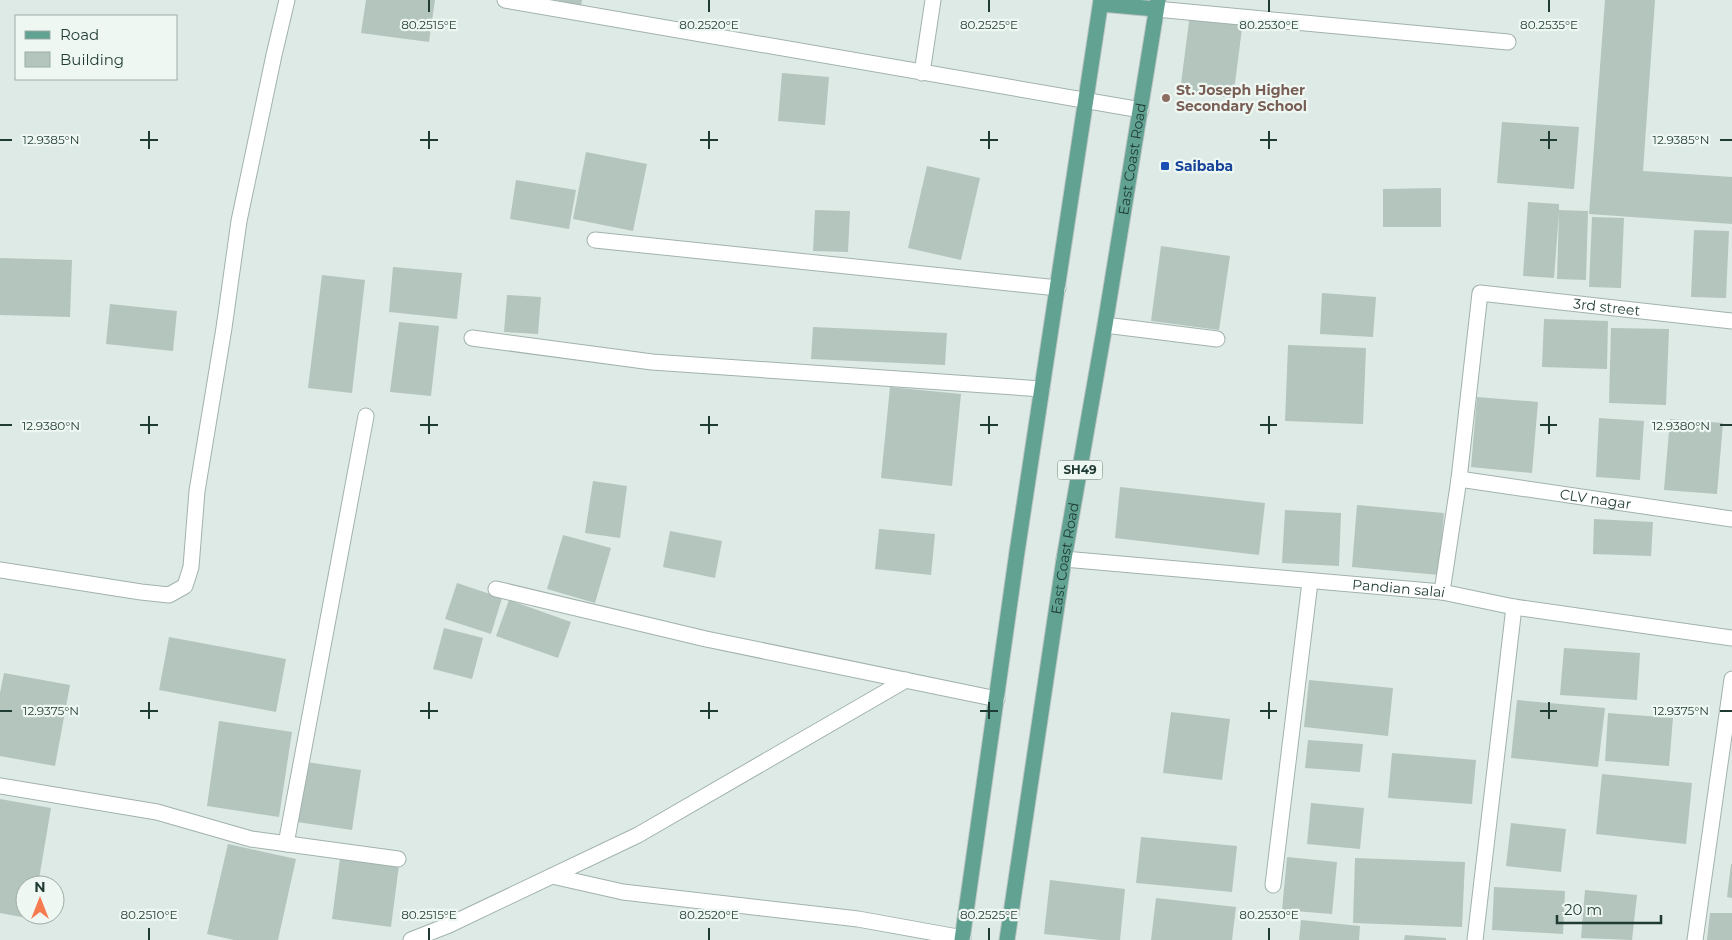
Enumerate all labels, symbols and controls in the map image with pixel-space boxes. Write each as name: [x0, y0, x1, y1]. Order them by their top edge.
legend: [15, 15, 178, 80]
text: 80.2515°E: [401, 17, 457, 32]
text: 80.2520°E: [679, 17, 739, 32]
text: 80.2525°E: [960, 17, 1018, 32]
text: 80.2530°E: [1239, 17, 1299, 32]
text: 80.2535°E: [1520, 17, 1578, 32]
text: Road: [60, 25, 99, 44]
text: Building: [60, 50, 124, 69]
place label: St. Joseph Higher Secondary School: [1176, 81, 1307, 115]
marker: St. Joseph Higher Secondary School: [1160, 92, 1172, 104]
street label: East Coast Road: [1114, 102, 1150, 216]
text: 12.9385°N: [23, 132, 79, 147]
text: 12.9385°N: [1653, 132, 1709, 147]
place label: Saibaba: [1175, 157, 1233, 175]
marker: Saibaba: [1159, 160, 1171, 172]
street label: 3rd street: [1572, 294, 1641, 320]
text: 12.9380°N: [22, 418, 80, 433]
text: 12.9380°N: [1652, 418, 1710, 433]
road number: SH49: [1058, 460, 1102, 480]
street label: CLV nagar: [1559, 485, 1633, 513]
street label: East Coast Road: [1047, 501, 1083, 616]
street label: Pandian salai: [1352, 575, 1447, 601]
text: 12.9375°N: [23, 703, 79, 718]
text: 12.9375°N: [1653, 703, 1709, 718]
north arrow: [15, 875, 65, 925]
text: N: [34, 878, 46, 896]
scale bar: [1557, 892, 1661, 924]
text: 20 m: [1564, 900, 1602, 919]
text: 80.2510°E: [120, 907, 178, 922]
text: 80.2515°E: [401, 907, 457, 922]
text: 80.2520°E: [679, 907, 739, 922]
text: 80.2525°E: [960, 907, 1018, 922]
text: 80.2530°E: [1239, 907, 1299, 922]

